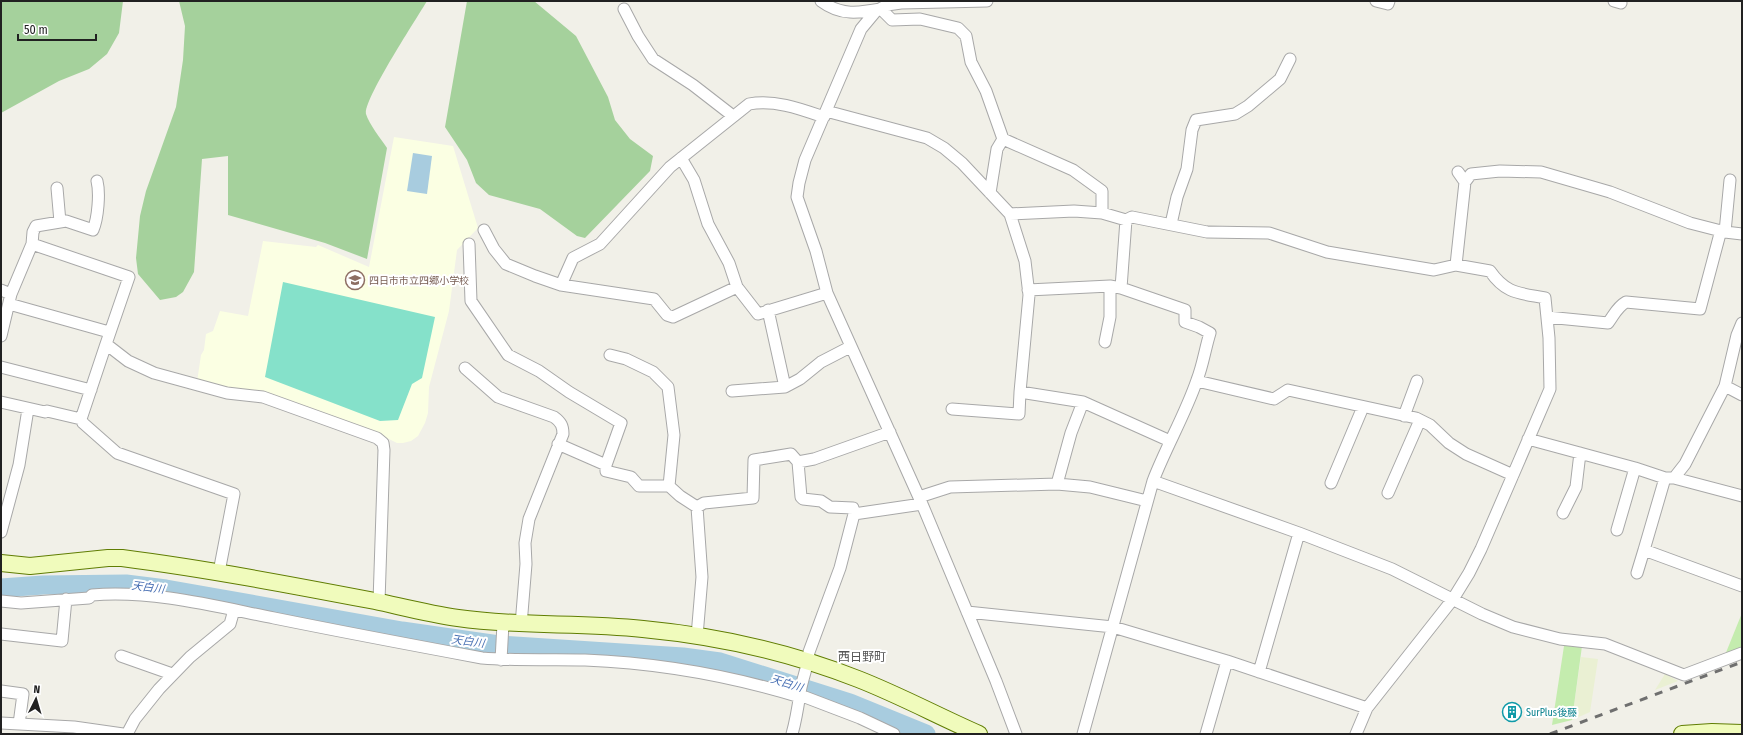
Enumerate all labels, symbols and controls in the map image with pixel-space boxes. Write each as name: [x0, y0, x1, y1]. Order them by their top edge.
scale bar: [18, 16, 96, 42]
text: 50 m: [24, 23, 48, 37]
school or university icon: 四日市市立四郷小学校: [344, 269, 366, 291]
place label: 四日市市立四郷小学校: [369, 275, 469, 287]
water label: 天白川: [131, 579, 166, 596]
water label: 天白川: [451, 633, 486, 650]
district label: 西日野町: [838, 650, 886, 664]
water label: 天白川: [769, 672, 805, 695]
north arrow: [16, 679, 56, 719]
text: N: [33, 683, 41, 696]
building icon: SurPlus後藤: [1501, 701, 1523, 723]
place label: SurPlus後藤: [1526, 707, 1577, 719]

